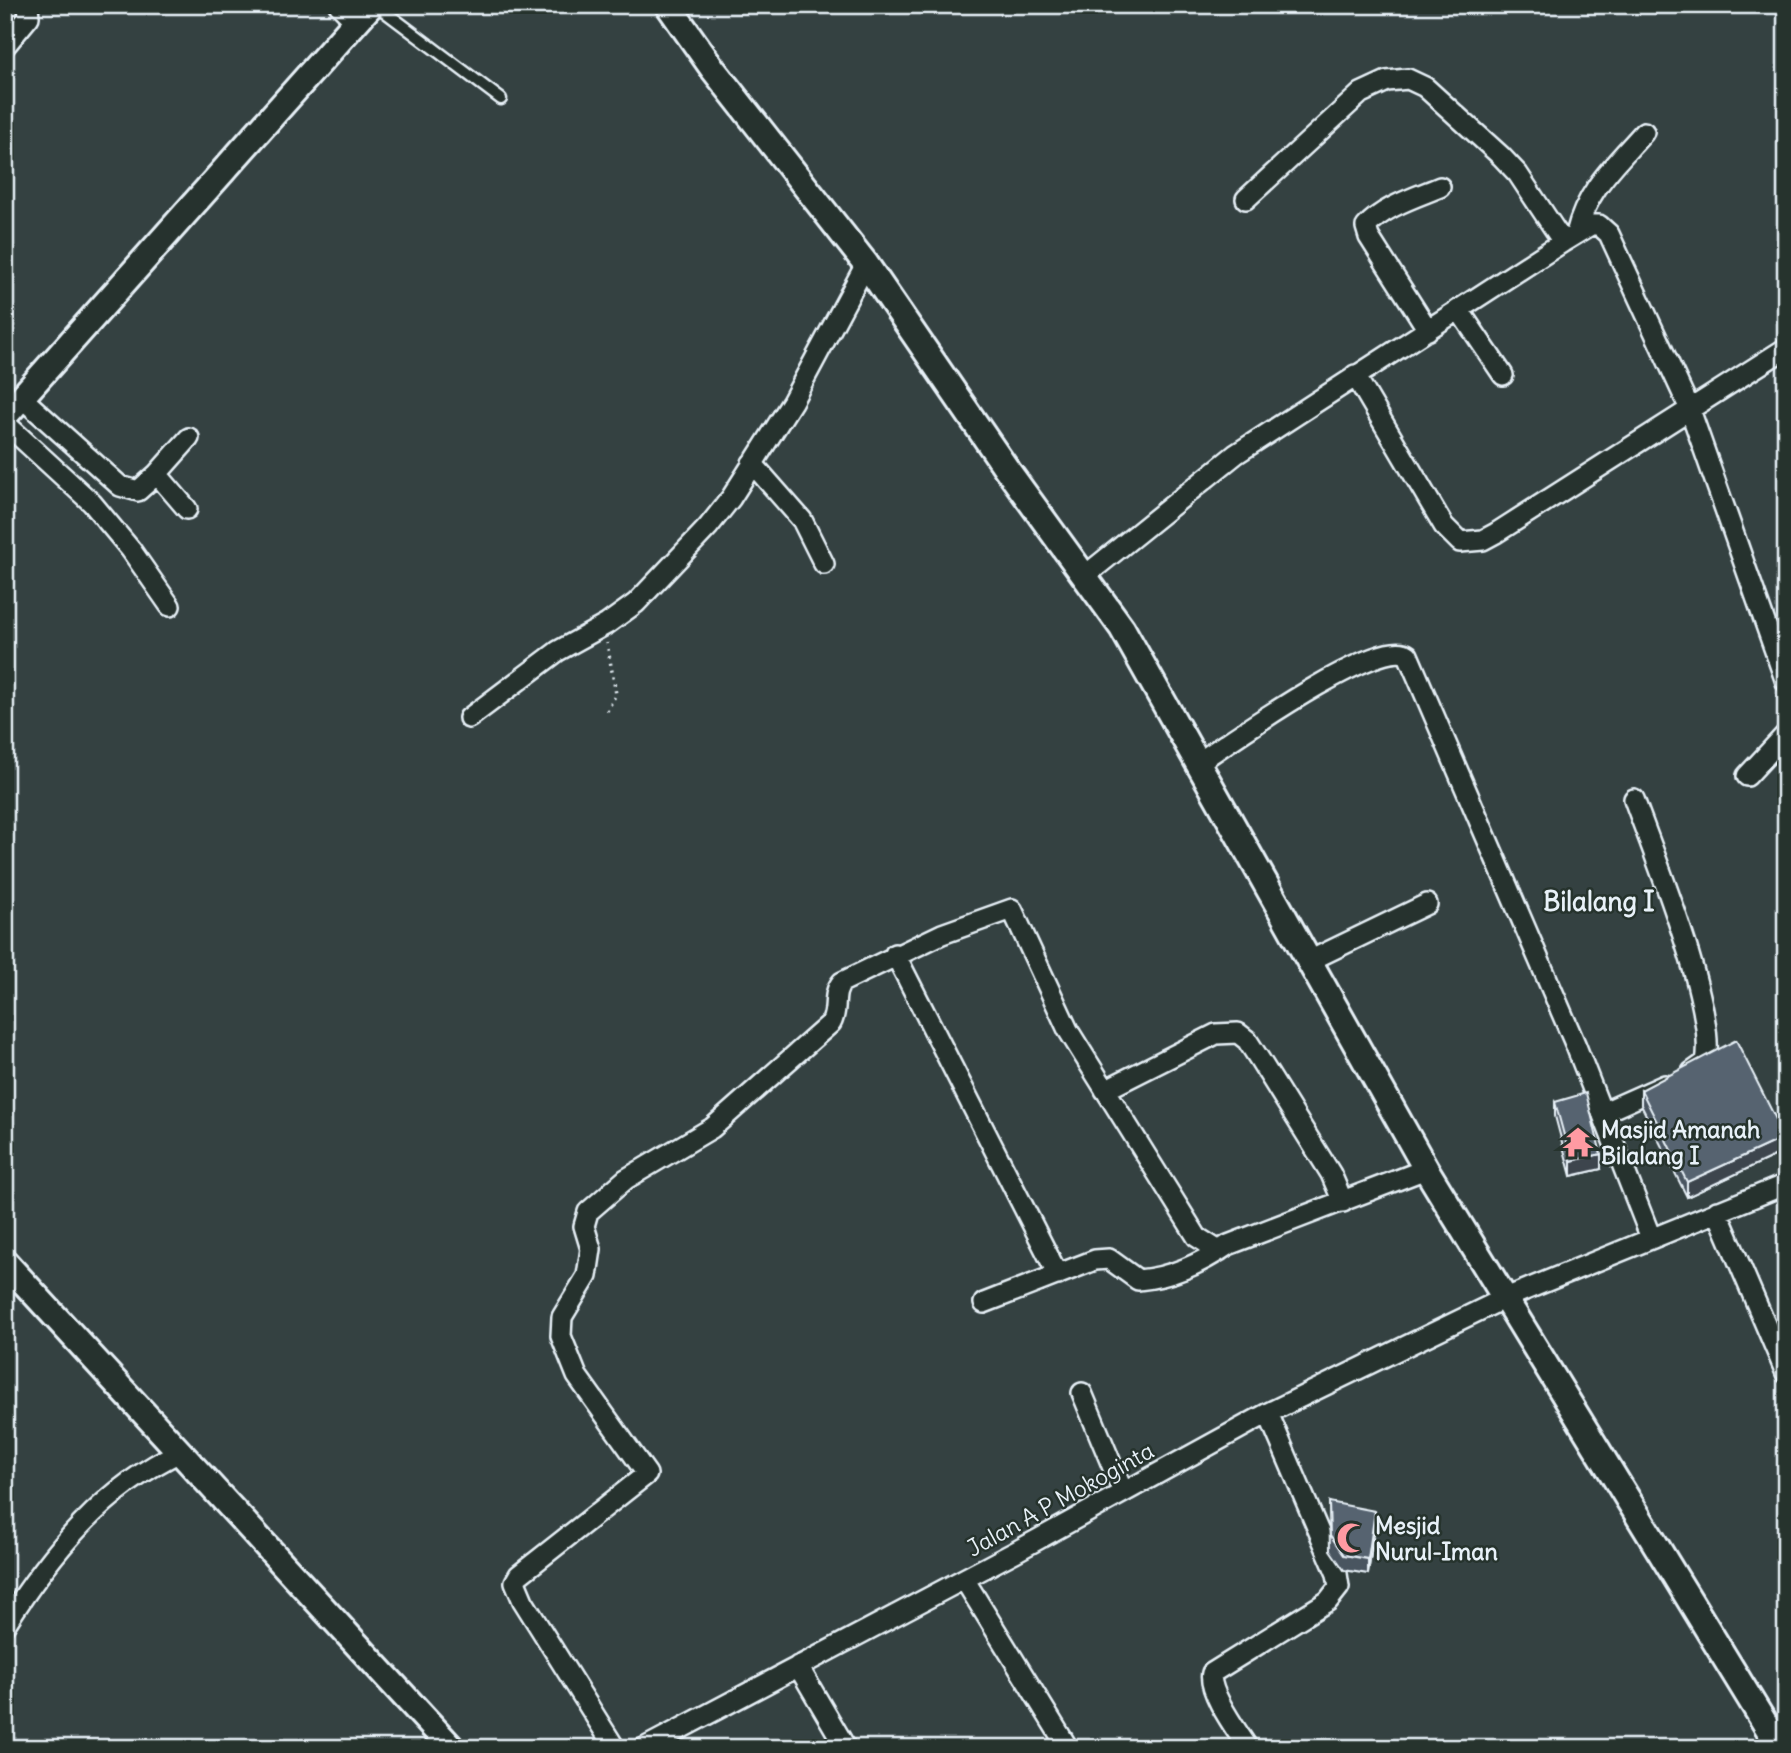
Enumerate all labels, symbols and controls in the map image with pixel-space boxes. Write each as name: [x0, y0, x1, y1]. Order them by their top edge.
district label: Bilalang I: [1543, 885, 1655, 918]
place label: Masjid Amanah Bilalang I: [1601, 1115, 1760, 1170]
temple icon: Masjid Amanah Bilalang I: [1561, 1125, 1595, 1159]
street label: Jalan A P Mokoginta: [961, 1436, 1159, 1562]
place label: Mesjid Nurul-Iman: [1375, 1511, 1498, 1566]
mosque icon: Mesjid Nurul-Iman: [1335, 1521, 1369, 1555]

